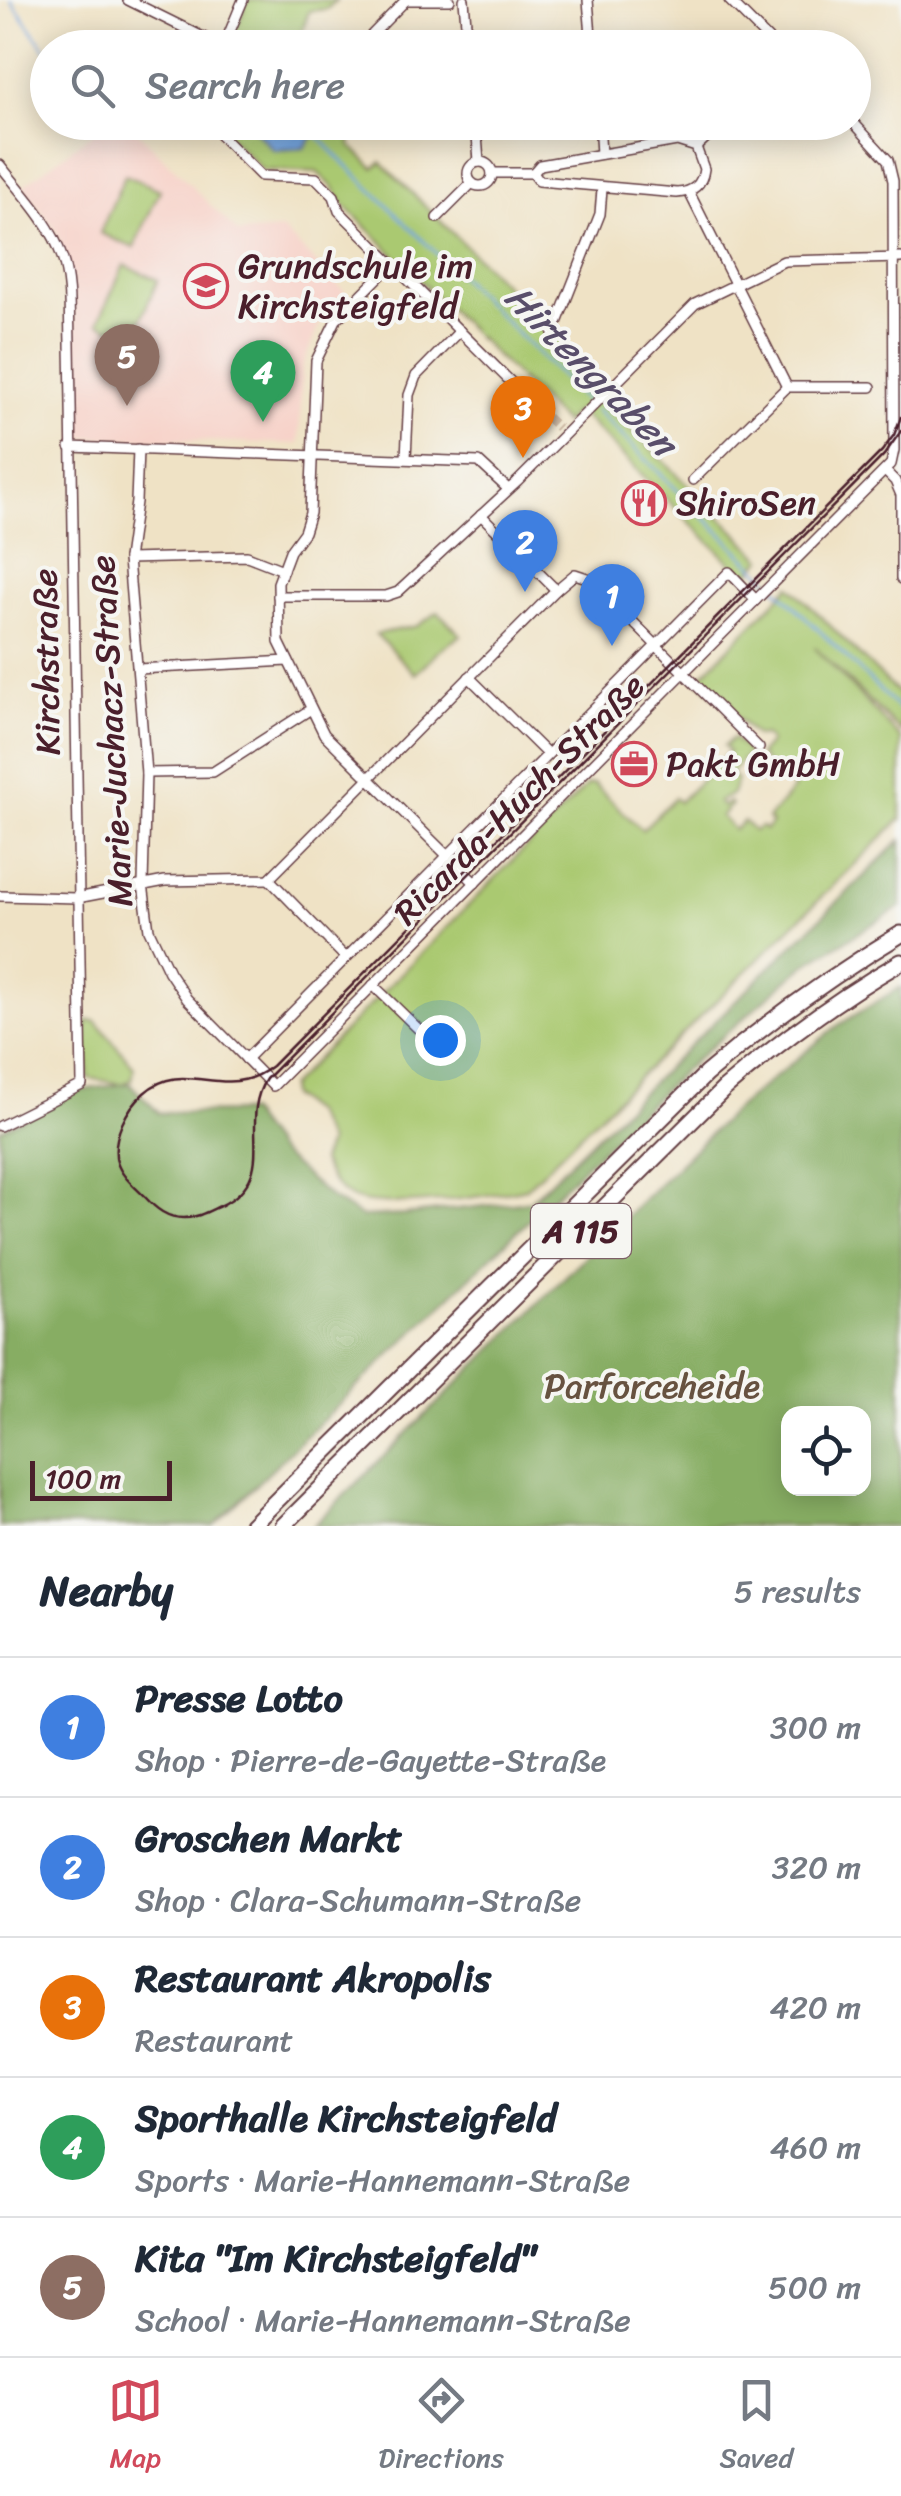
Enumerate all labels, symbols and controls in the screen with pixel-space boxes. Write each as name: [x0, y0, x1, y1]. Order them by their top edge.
search box: [30, 30, 871, 140]
text: Search here: [145, 52, 345, 119]
icon: search: [65, 58, 120, 113]
place label: Grundschule im Kirchsteigfeld: [238, 235, 473, 337]
school or university icon: Grundschule im Kirchsteigfeld: [183, 263, 229, 309]
water label: Hirtengraben: [488, 267, 696, 475]
pin: 5: [94, 324, 160, 406]
pin: 4: [230, 340, 296, 422]
pin: 3: [490, 376, 556, 458]
place label: ShiroSen: [676, 472, 816, 534]
restaurant icon: ShiroSen: [621, 480, 667, 526]
pin: 2: [492, 510, 558, 592]
street label: Marie-Juchacz-Straße: [71, 553, 151, 909]
pin: 1: [580, 564, 644, 646]
street label: Kirchstraße: [13, 568, 79, 756]
street label: Ricarda-Huch-Straße: [377, 657, 661, 941]
place label: Pakt GmbH: [666, 733, 840, 795]
office icon: Pakt GmbH: [611, 741, 657, 787]
your location: [415, 1015, 466, 1066]
road number: A 115: [531, 1204, 631, 1258]
park label: Parforceheide: [544, 1355, 760, 1417]
map controls: [781, 1406, 871, 1496]
button: locate: [781, 1406, 871, 1496]
text: 100 m: [45, 1454, 121, 1503]
scale bar: [30, 1456, 172, 1500]
text: Nearby: [40, 1554, 173, 1628]
text: 5 results: [734, 1563, 861, 1620]
text: Presse Lotto: [135, 1665, 343, 1732]
text: 1: [66, 1699, 79, 1756]
text: 300 m: [770, 1699, 861, 1756]
text: Shop · Pierre-de-Gayette-Straße: [135, 1732, 606, 1789]
text: Groschen Markt: [135, 1805, 402, 1872]
text: 2: [63, 1839, 82, 1896]
text: 320 m: [772, 1839, 861, 1896]
text: Shop · Clara-Schumann-Straße: [135, 1872, 581, 1929]
text: Restaurant Akropolis: [135, 1945, 491, 2012]
text: 3: [64, 1979, 81, 2036]
text: 420 m: [769, 1979, 861, 2036]
text: Restaurant: [135, 2012, 293, 2069]
text: Sporthalle Kirchsteigfeld: [135, 2085, 557, 2152]
text: 4: [62, 2119, 83, 2176]
text: 460 m: [770, 2119, 861, 2176]
text: Sports · Marie-Hannemann-Straße: [135, 2152, 630, 2209]
text: Kita "Im Kirchsteigfeld": [135, 2225, 536, 2292]
text: 5: [63, 2259, 82, 2316]
text: 500 m: [768, 2259, 861, 2316]
text: School · Marie-Hannemann-Straße: [135, 2292, 631, 2349]
tab: Map: [108, 2373, 163, 2482]
tab: Directions: [378, 2373, 504, 2482]
tab: Saved: [719, 2373, 793, 2482]

